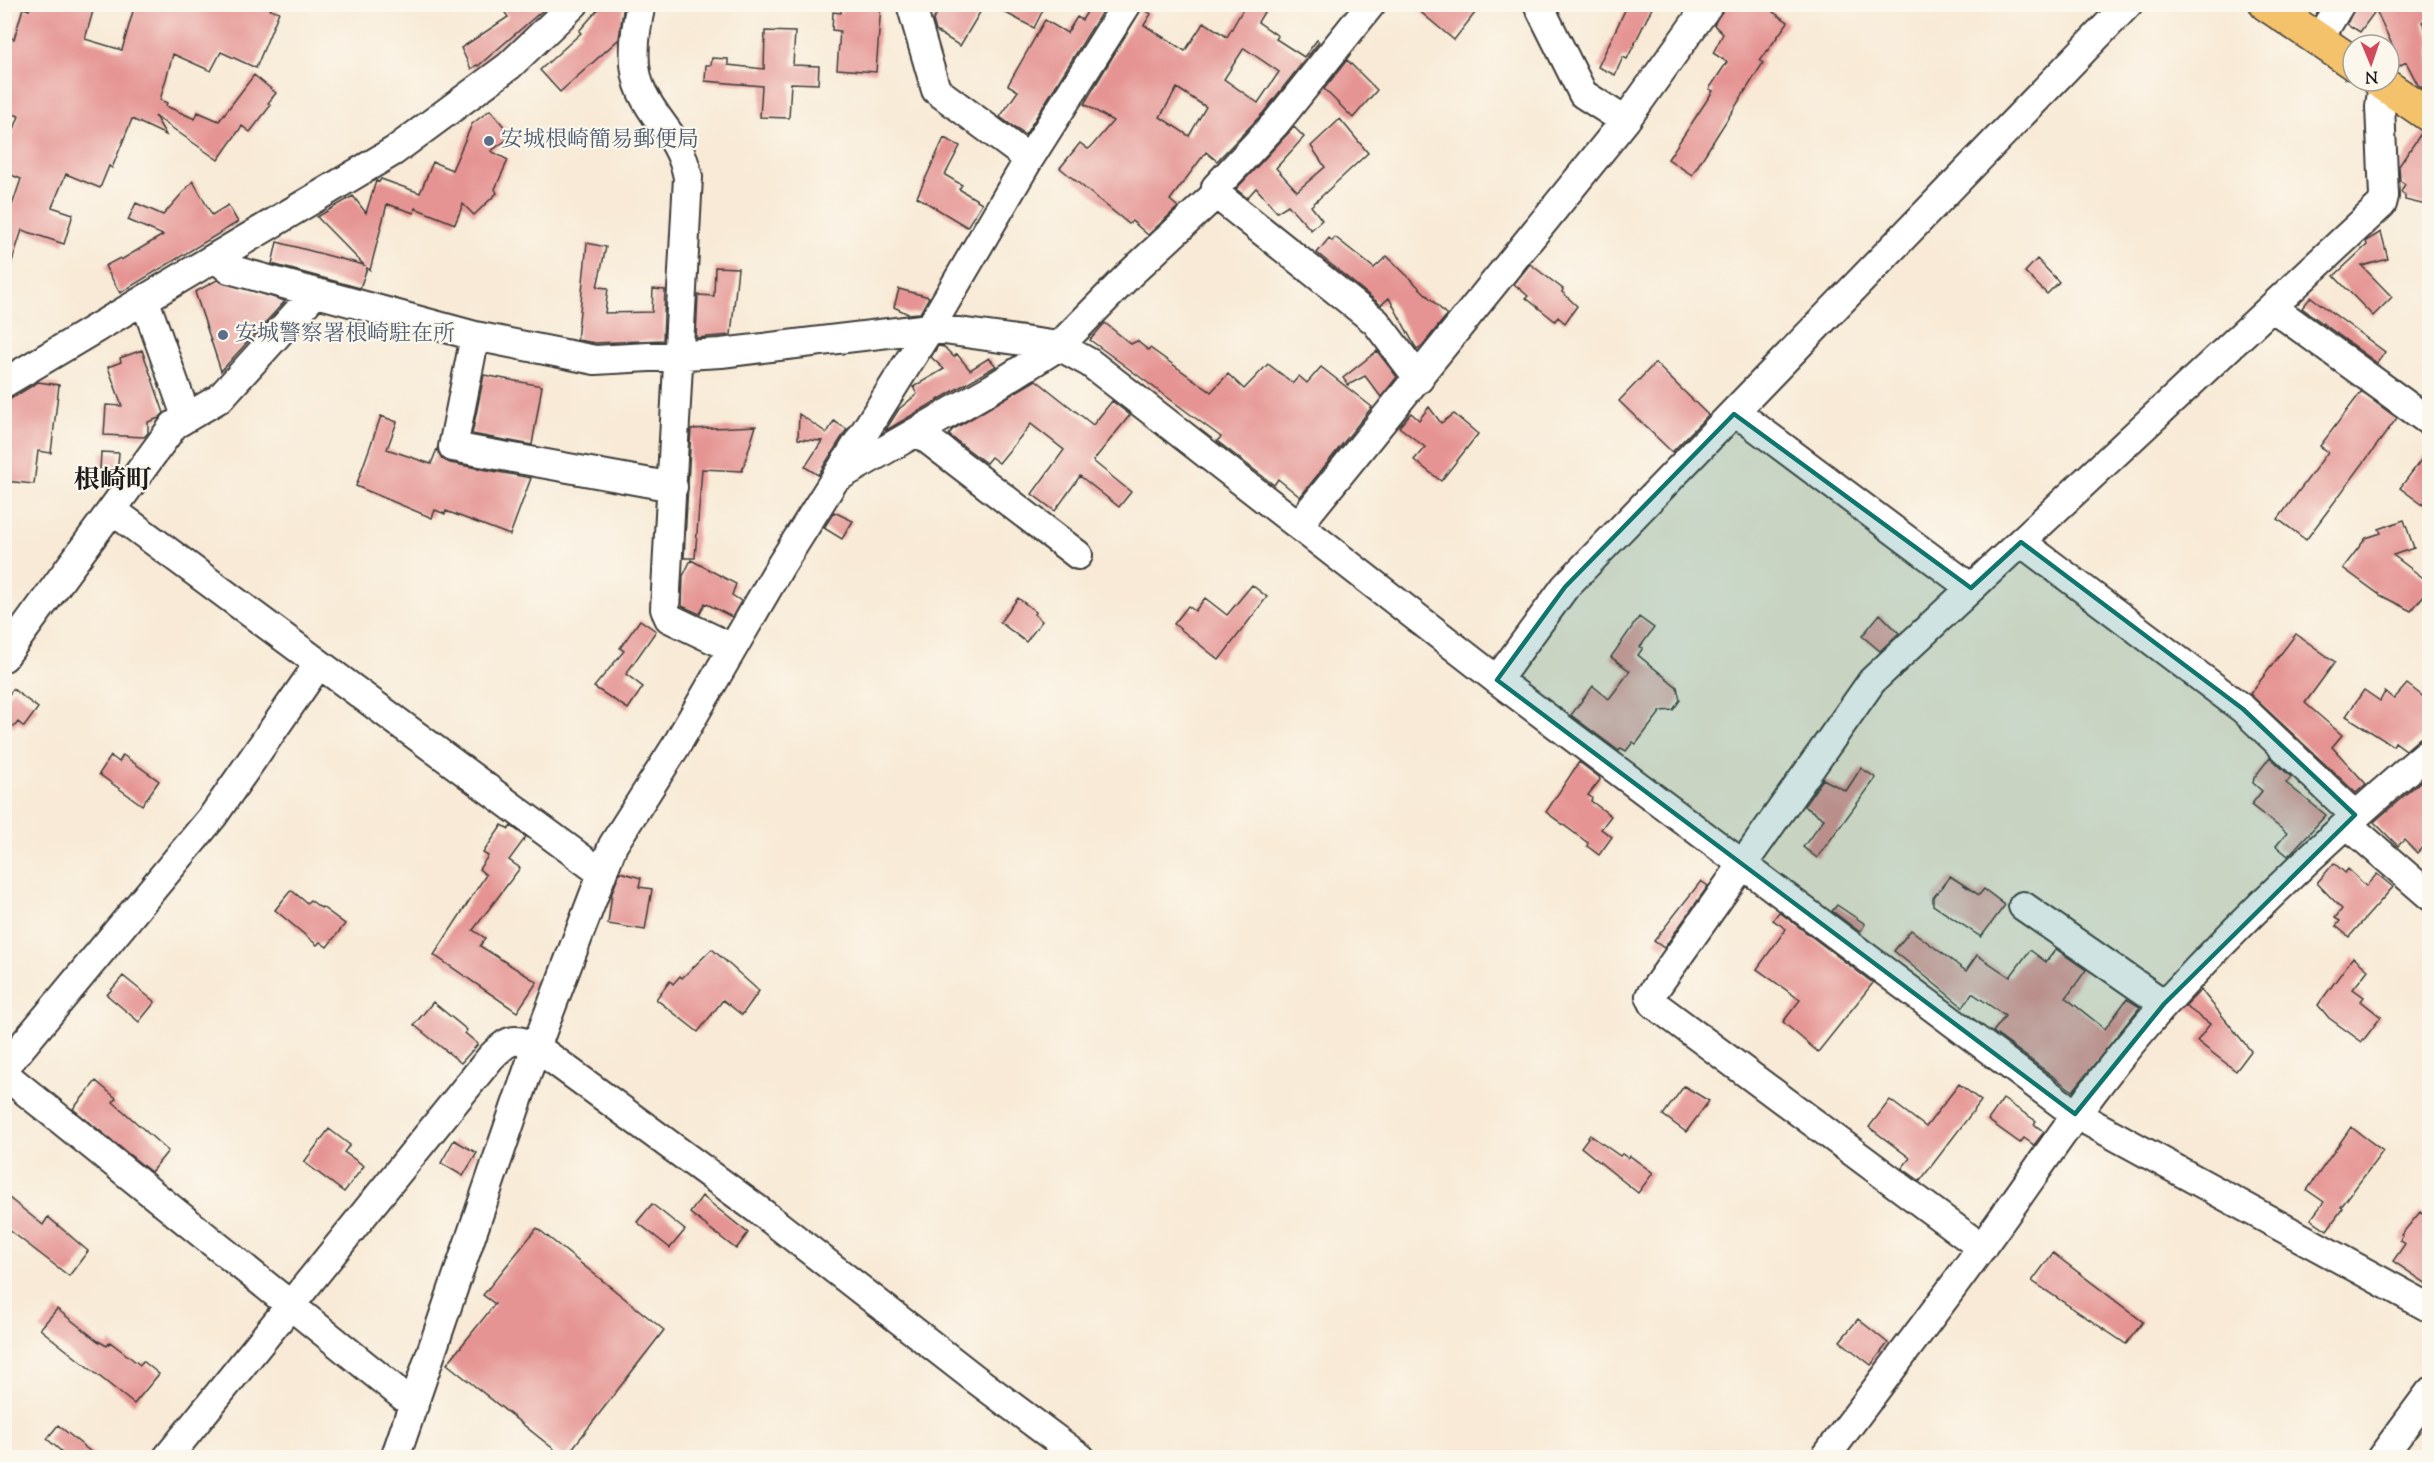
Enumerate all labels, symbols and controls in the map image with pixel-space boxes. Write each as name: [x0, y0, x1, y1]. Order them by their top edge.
north arrow: [2341, 33, 2401, 93]
text: N: [2364, 64, 2378, 87]
place label: 安城根崎簡易郵便局: [501, 125, 699, 157]
marker: 安城根崎簡易郵便局: [482, 134, 496, 148]
place label: 安城警察署根崎駐在所: [235, 319, 455, 351]
marker: 安城警察署根崎駐在所: [216, 328, 230, 342]
district label: 根崎町: [74, 463, 152, 500]

